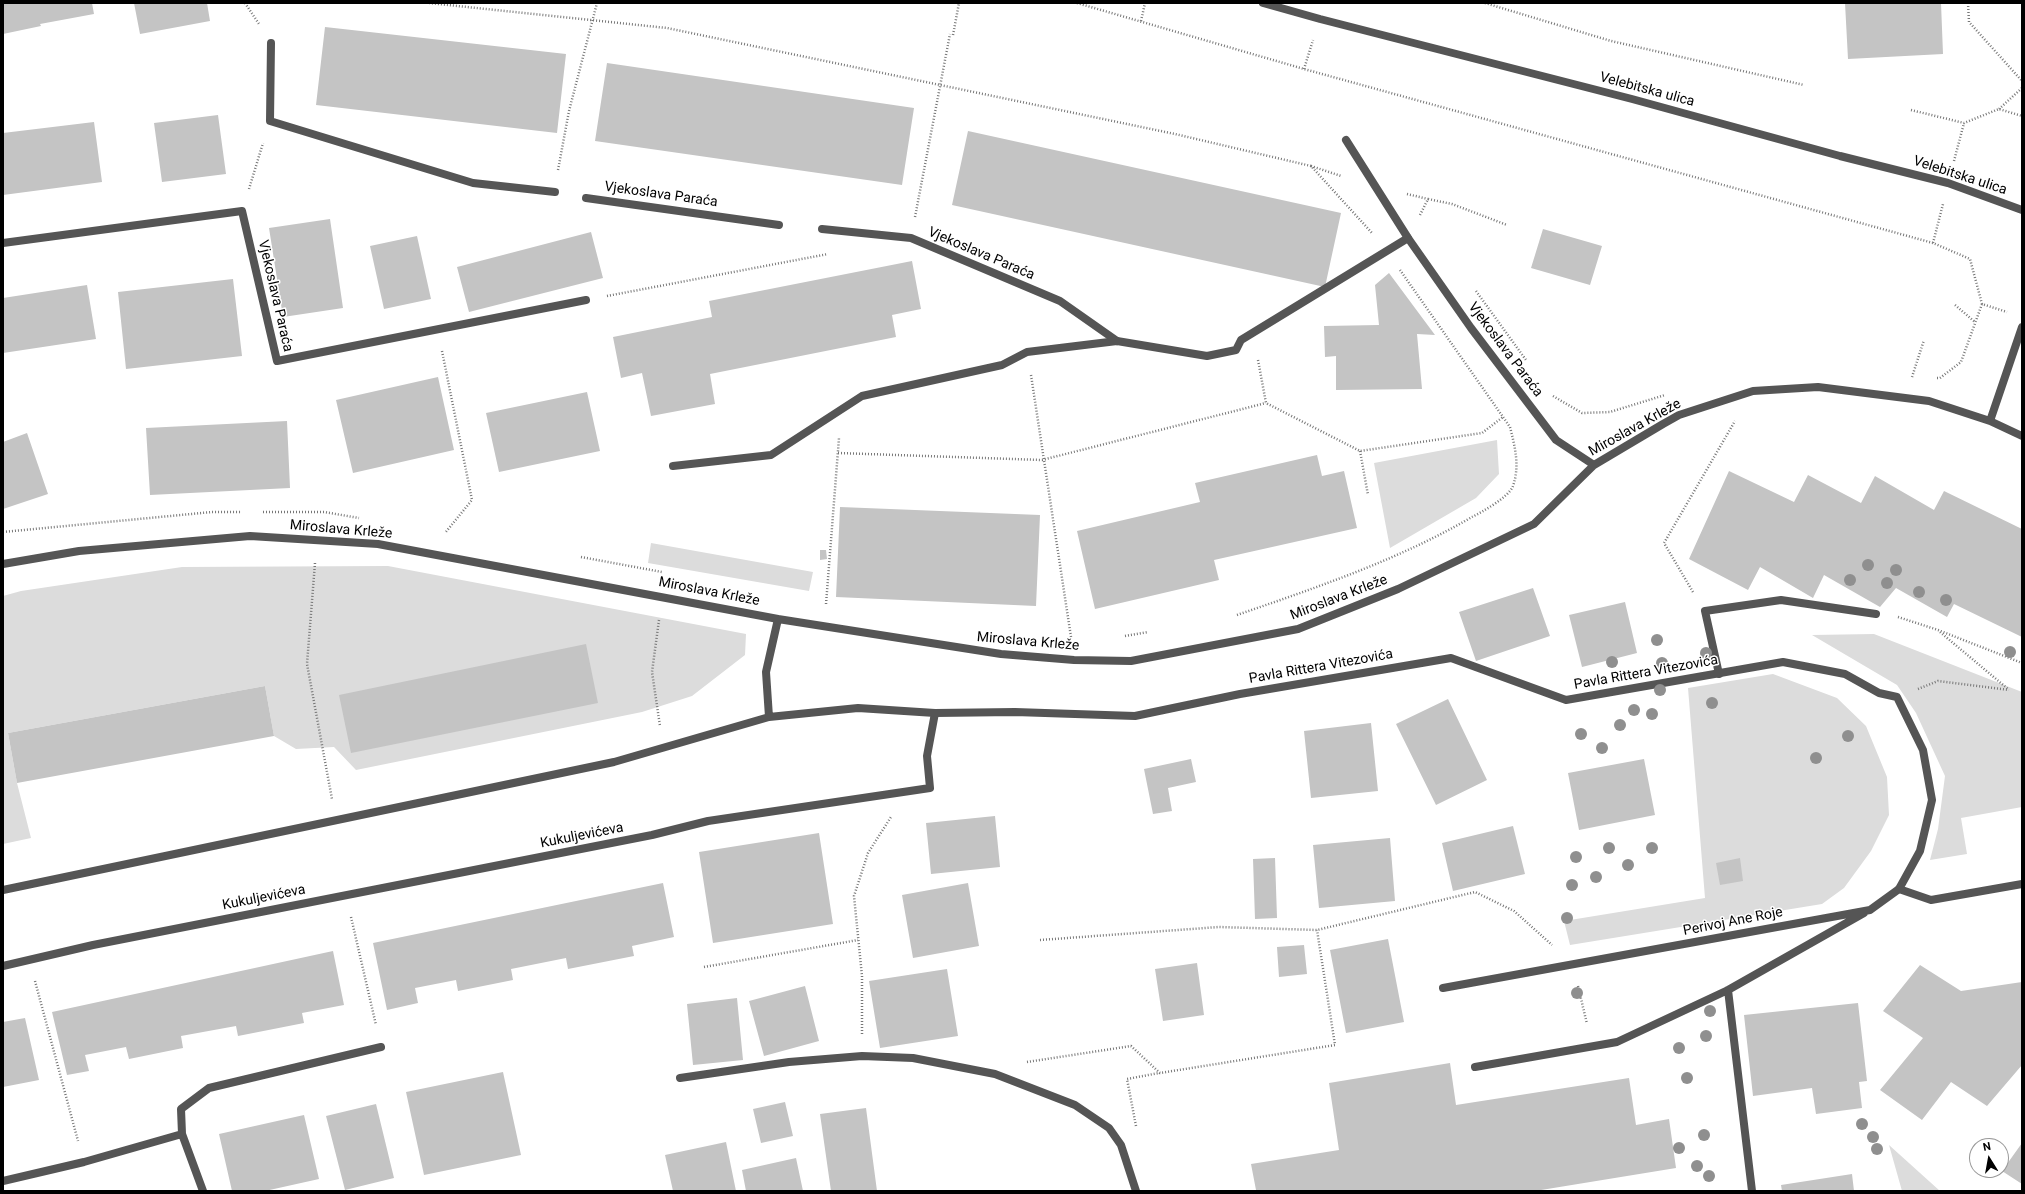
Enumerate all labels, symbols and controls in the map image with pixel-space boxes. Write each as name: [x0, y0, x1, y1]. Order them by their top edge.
street label: Velebitska ulica: [1598, 69, 1696, 111]
street label: Velebitska ulica: [1911, 153, 2009, 199]
street label: Vjekoslava Paraća: [603, 179, 719, 211]
street label: Vjekoslava Paraća: [925, 224, 1037, 284]
street label: Vjekoslava Paraća: [254, 239, 296, 353]
street label: Vjekoslava Paraća: [1464, 299, 1546, 401]
street label: Miroslava Krleže: [1586, 396, 1684, 460]
street label: Miroslava Krleže: [289, 517, 393, 543]
street label: Miroslava Krleže: [1288, 572, 1390, 624]
street label: Miroslava Krleže: [657, 574, 761, 610]
street label: Miroslava Krleže: [976, 629, 1080, 655]
street label: Pavla Rittera Vitezovića: [1248, 646, 1394, 688]
street label: Pavla Rittera Vitezovića: [1573, 652, 1719, 694]
street label: Kukuljevićeva: [539, 820, 625, 852]
street label: Kukuljevićeva: [221, 882, 307, 914]
street label: Perivoj Ane Roje: [1682, 904, 1784, 940]
north arrow: [1969, 1138, 2009, 1178]
text: N: [1982, 1140, 1992, 1154]

